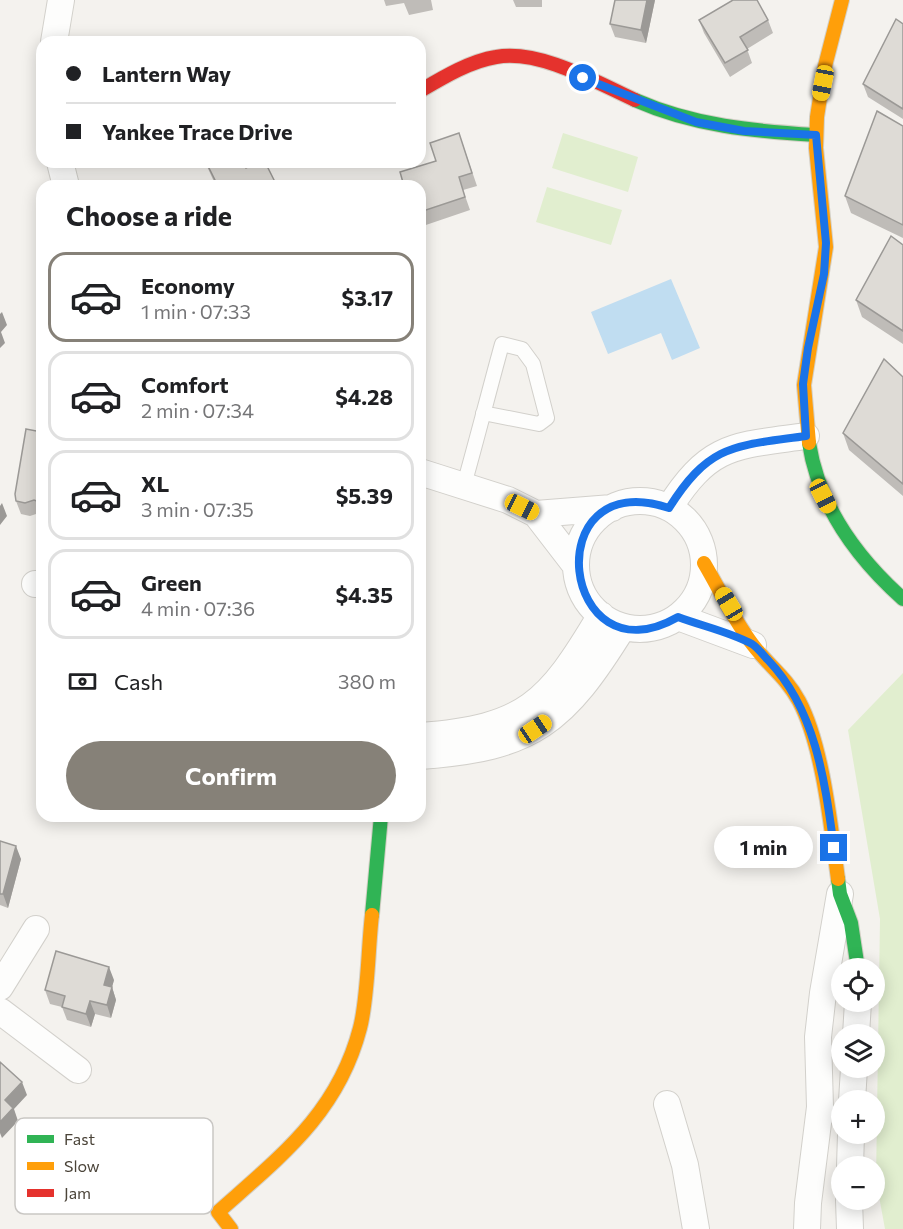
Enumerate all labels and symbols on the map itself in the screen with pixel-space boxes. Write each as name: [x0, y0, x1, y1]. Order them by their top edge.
route start: [569, 64, 596, 91]
car: [811, 64, 835, 102]
car: [807, 476, 839, 516]
car: [502, 491, 542, 523]
car: [712, 584, 746, 624]
car: [515, 711, 555, 747]
callout: 1 min: [714, 827, 813, 869]
route end: [820, 834, 847, 861]
legend: [15, 1118, 213, 1214]
text: Fast: [64, 1129, 95, 1148]
text: Slow: [64, 1156, 100, 1175]
text: Jam: [64, 1183, 91, 1202]

